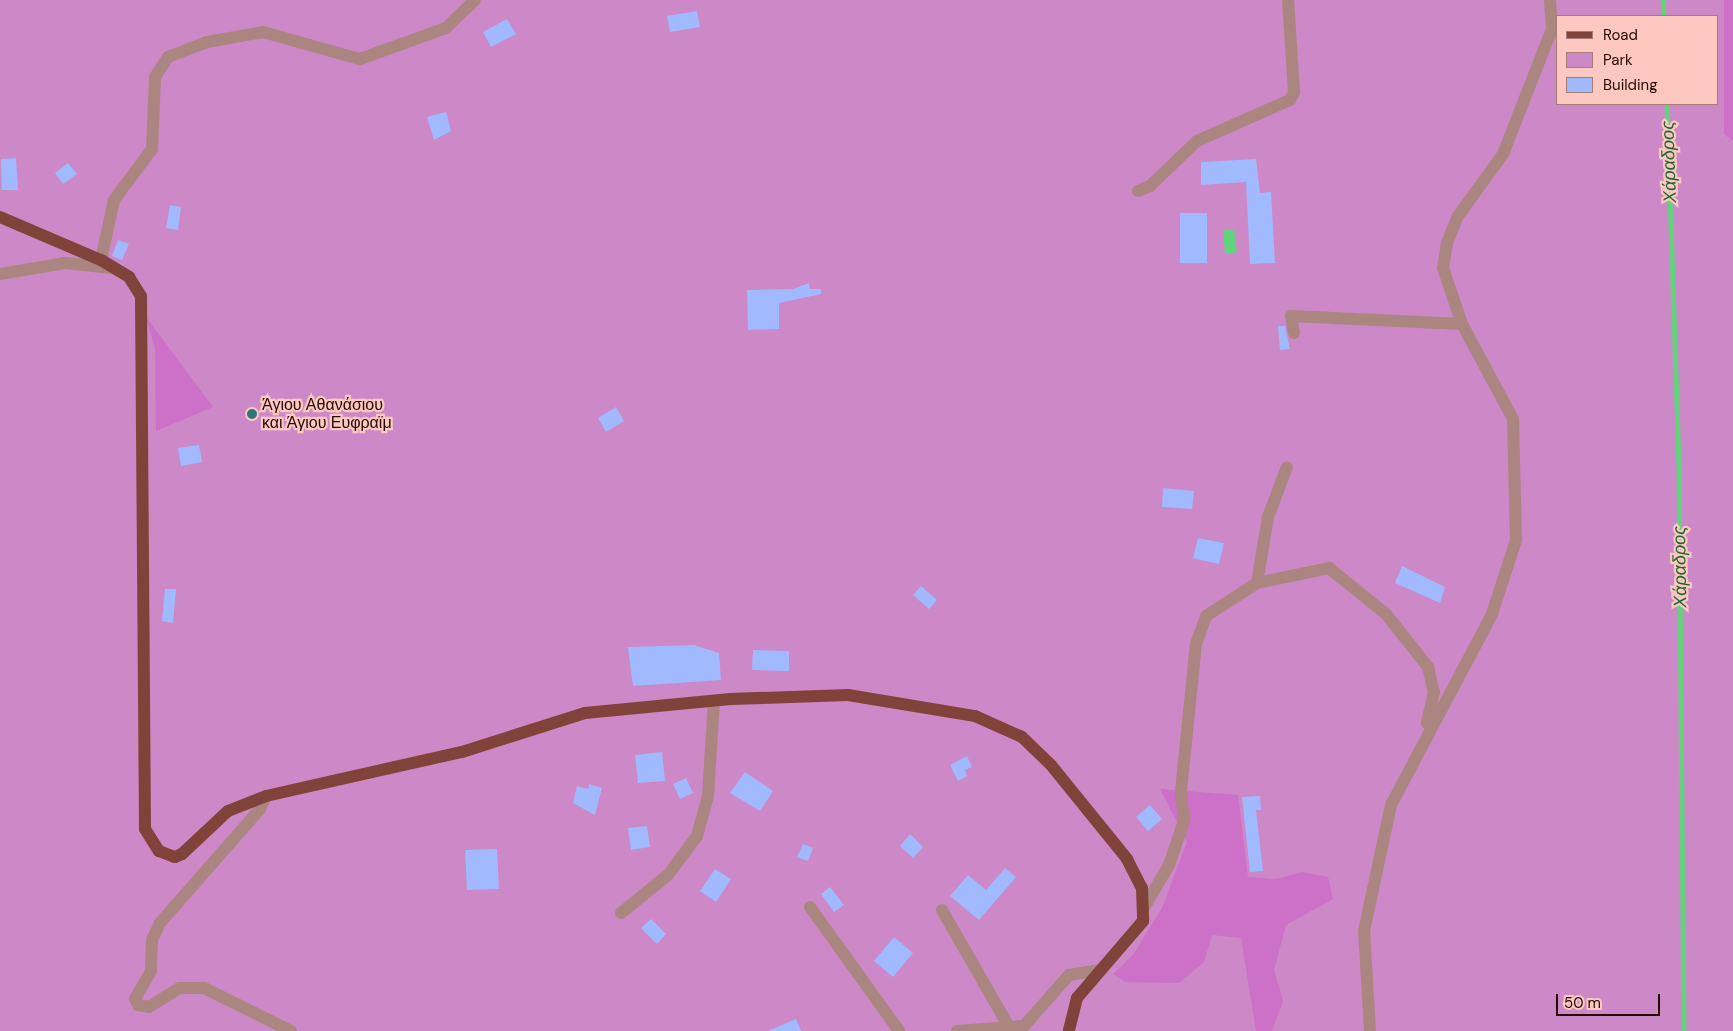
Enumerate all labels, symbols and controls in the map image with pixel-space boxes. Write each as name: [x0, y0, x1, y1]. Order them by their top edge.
legend: [1556, 15, 1718, 105]
text: Road: [1603, 25, 1638, 45]
text: Park: [1603, 50, 1633, 70]
text: Building: [1603, 75, 1658, 95]
water label: Χάραδρος: [1657, 121, 1681, 203]
place label: Άγιου Αθανάσιου και Άγιου Ευφραϊμ: [262, 395, 392, 433]
marker: Άγιου Αθανάσιου και Άγιου Ευφραϊμ: [246, 408, 258, 420]
water label: Χάραδρος: [1668, 526, 1692, 608]
scale bar: [1558, 984, 1662, 1016]
text: 50 m: [1564, 993, 1601, 1013]

